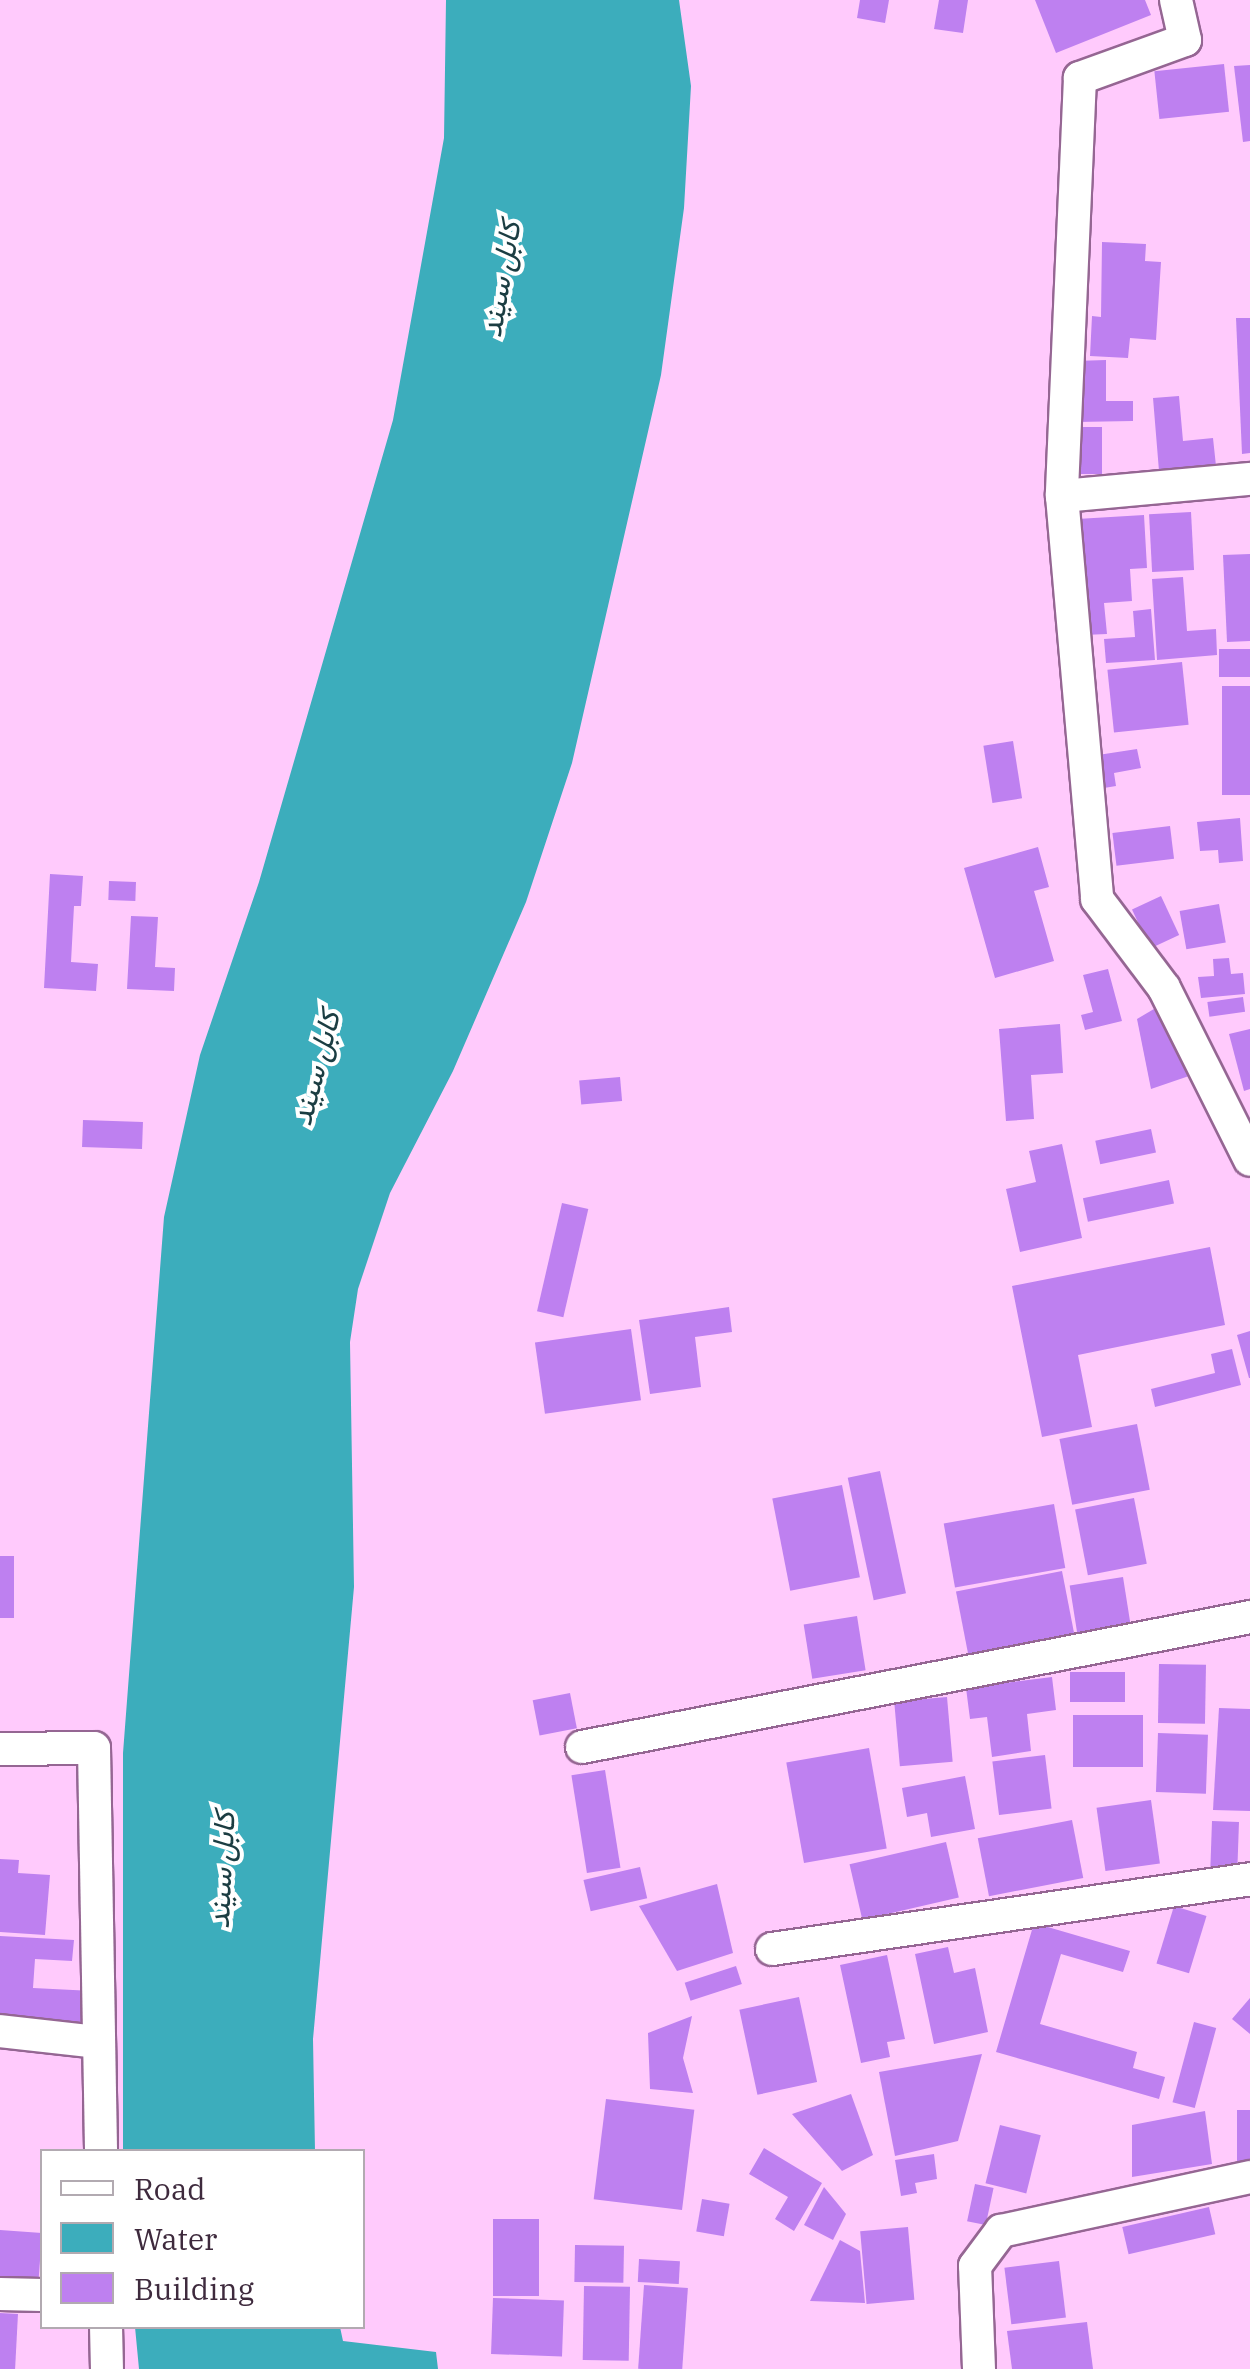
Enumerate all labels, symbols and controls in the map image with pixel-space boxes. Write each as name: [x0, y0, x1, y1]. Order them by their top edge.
water label: کابل سيند: [472, 218, 528, 340]
water label: کابل سيند: [282, 1007, 348, 1129]
water label: کابل سيند: [200, 1811, 242, 1929]
legend: [40, 2149, 365, 2329]
text: Road: [134, 2169, 206, 2208]
text: Water: [134, 2219, 217, 2258]
text: Building: [134, 2269, 254, 2308]

